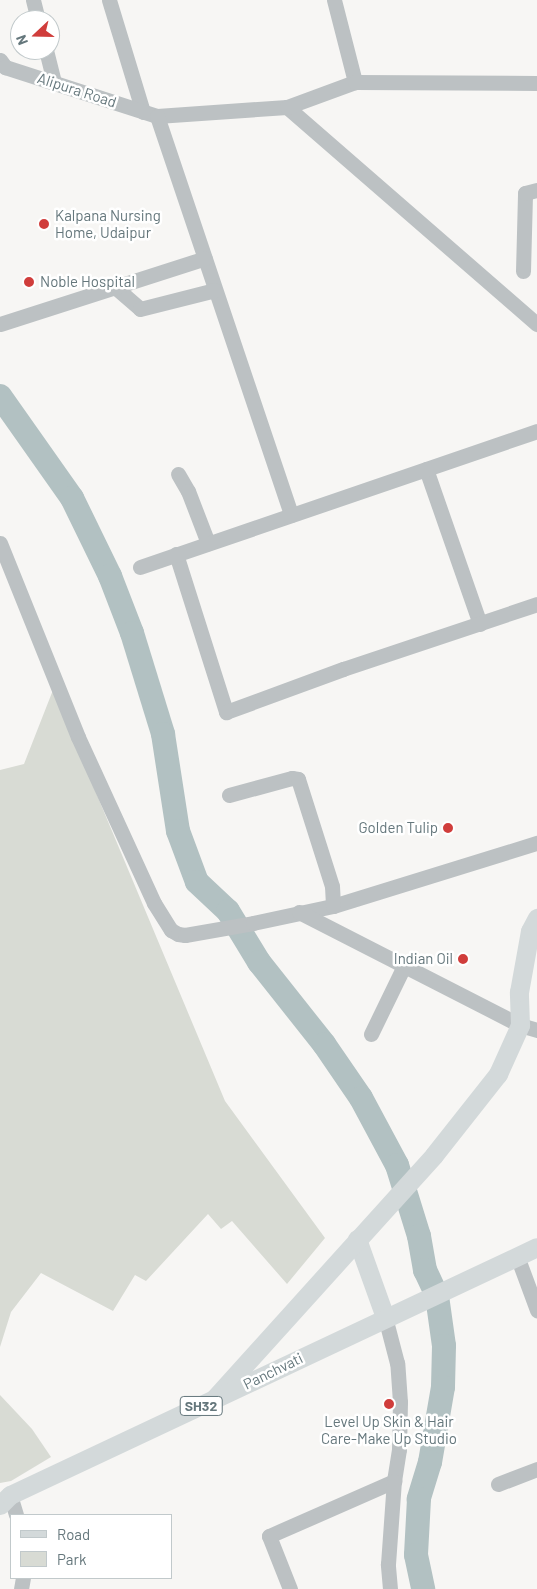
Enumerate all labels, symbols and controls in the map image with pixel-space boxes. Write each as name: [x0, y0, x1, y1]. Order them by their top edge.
north arrow: [10, 10, 60, 60]
text: N: [12, 33, 31, 48]
street label: Alipura Road: [35, 69, 119, 111]
place label: Kalpana Nursing Home, Udaipur: [55, 206, 161, 241]
marker: Kalpana Nursing Home, Udaipur: [37, 217, 51, 231]
place label: Noble Hospital: [40, 273, 135, 291]
marker: Noble Hospital: [22, 275, 36, 289]
place label: Golden Tulip: [358, 819, 438, 837]
marker: Golden Tulip: [442, 822, 454, 834]
place label: Indian Oil: [394, 950, 453, 968]
marker: Indian Oil: [457, 953, 469, 965]
street label: Panchvati: [240, 1349, 306, 1393]
road number: SH32: [178, 1394, 224, 1418]
marker: Level Up Skin & Hair Care-Make Up Studio: [383, 1398, 395, 1410]
place label: Level Up Skin & Hair Care-Make Up Studio: [321, 1412, 457, 1447]
legend: [10, 1514, 172, 1579]
text: Road: [57, 1525, 90, 1543]
text: Park: [57, 1550, 86, 1568]

